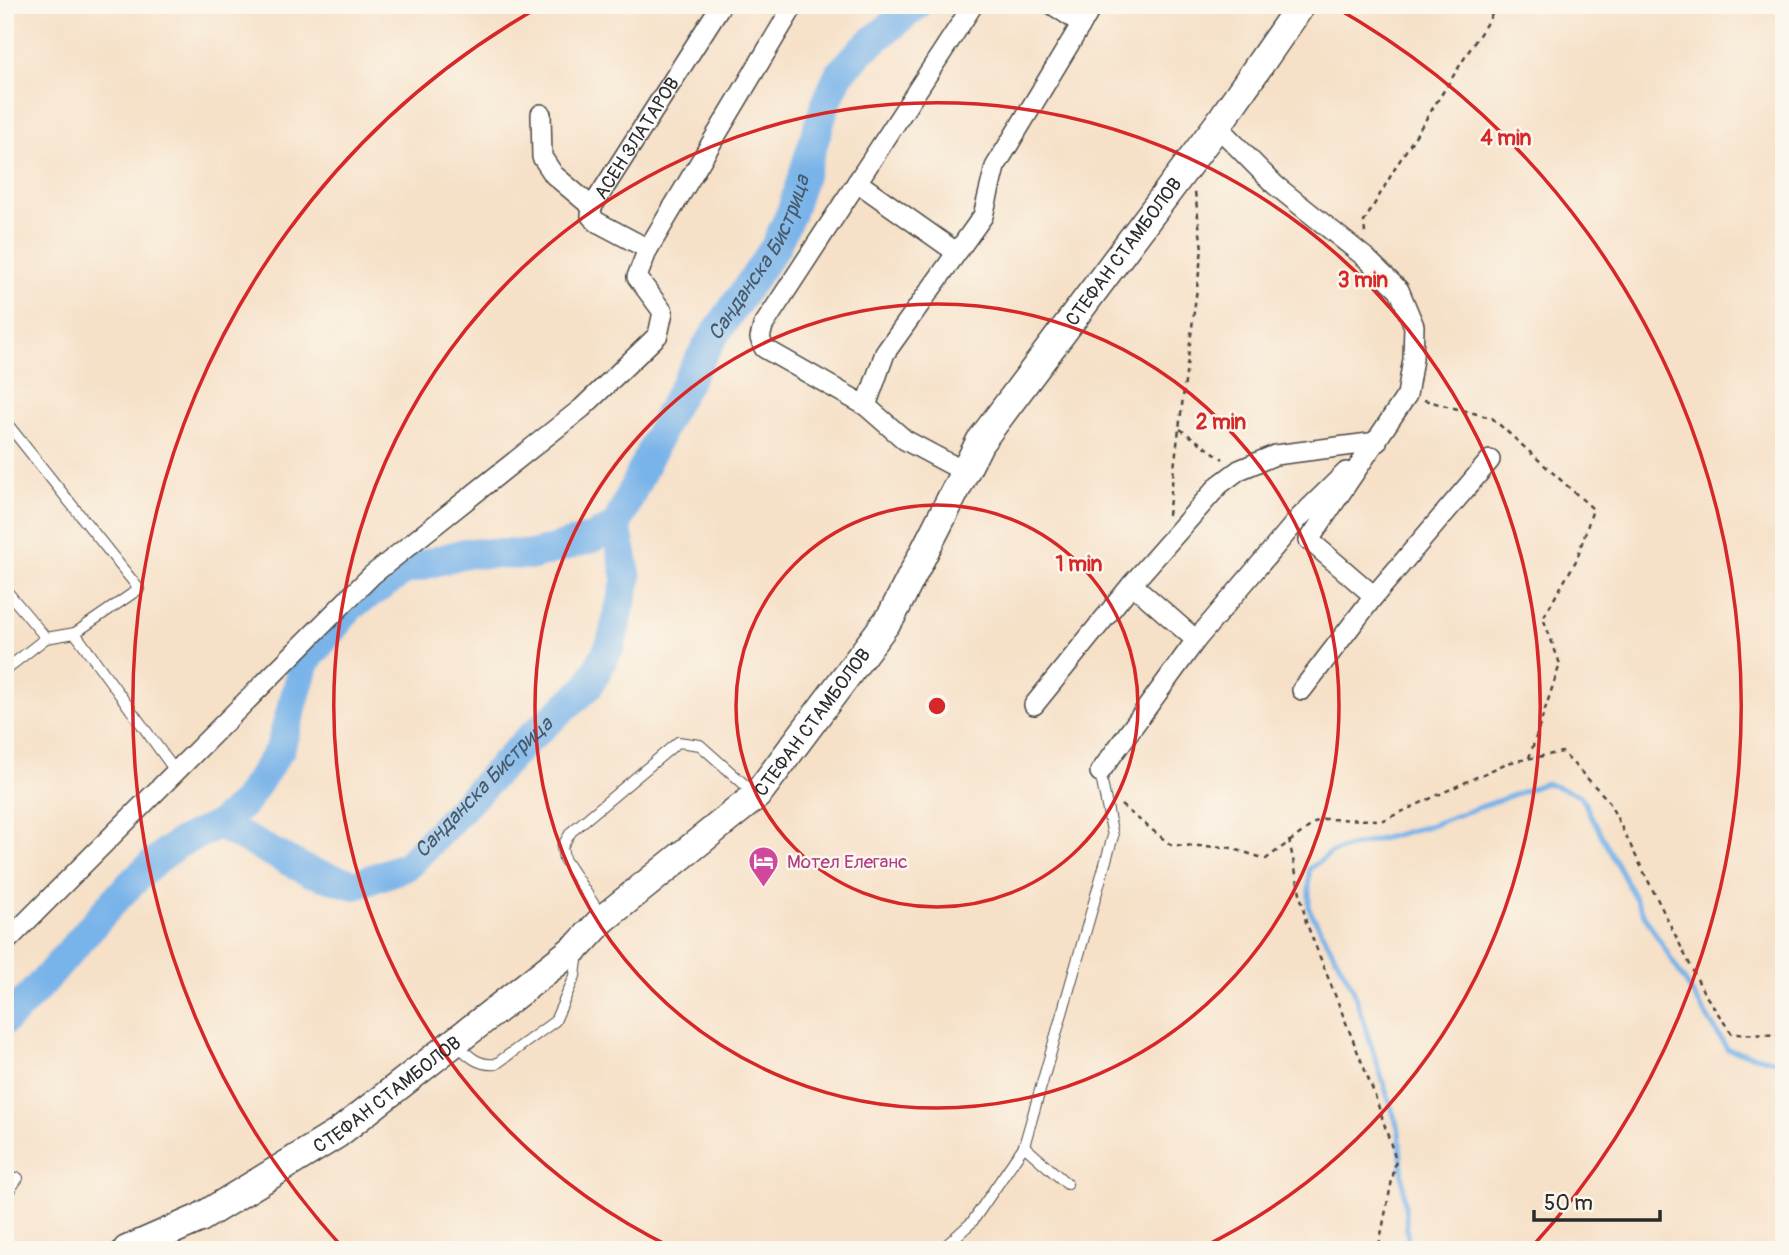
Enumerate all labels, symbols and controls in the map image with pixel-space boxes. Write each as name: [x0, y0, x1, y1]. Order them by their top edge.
street label: АСЕН ЗЛАТАРОВ: [589, 73, 685, 204]
text: 4 min: [1481, 125, 1532, 152]
water label: Санданска Бистрица: [702, 171, 817, 346]
street label: СТЕФАН СТАМБОЛОВ: [1060, 173, 1187, 331]
text: 3 min: [1338, 267, 1388, 294]
text: 2 min: [1196, 409, 1246, 436]
text: 1 min: [1056, 551, 1103, 578]
street label: СТЕФАН СТАМБОЛОВ: [749, 643, 876, 801]
centre of rings: [925, 694, 949, 718]
water label: Санданска Бистрица: [409, 710, 559, 864]
hotel icon: Мотел Елеганс: [747, 844, 781, 888]
place label: Мотел Елеганс: [787, 850, 908, 874]
street label: СТЕФАН СТАМБОЛОВ: [309, 1031, 466, 1159]
scale bar: [1534, 1178, 1660, 1222]
text: 50 m: [1544, 1190, 1593, 1217]

